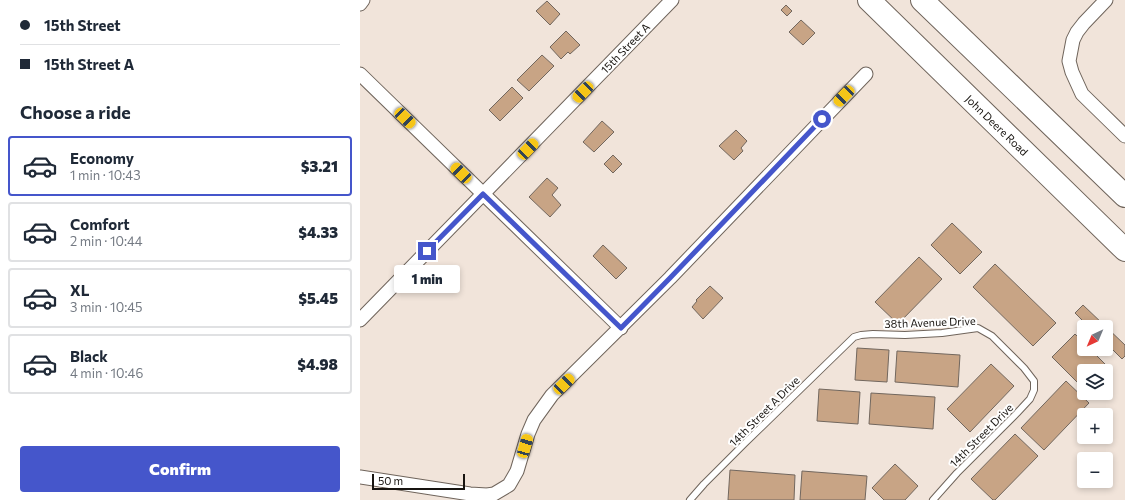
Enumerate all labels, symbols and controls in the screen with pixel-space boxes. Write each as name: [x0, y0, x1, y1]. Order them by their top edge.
text: 15th Street: [44, 16, 121, 34]
street label: 15th Street A: [598, 20, 652, 76]
text: 15th Street A: [44, 55, 134, 73]
car: [570, 79, 596, 105]
car: [831, 83, 857, 109]
street label: John Deere Road: [962, 92, 1031, 159]
text: Choose a ride: [20, 101, 131, 123]
car: [392, 105, 418, 131]
route start: [813, 110, 831, 128]
car: [515, 136, 541, 162]
icon: car: [22, 148, 58, 184]
text: Economy: [70, 149, 134, 167]
text: $3.21: [301, 157, 338, 175]
car: [448, 160, 474, 186]
text: 1 min · 10:43: [70, 167, 141, 183]
icon: car: [22, 214, 58, 250]
text: Comfort: [70, 215, 130, 233]
text: $4.33: [298, 223, 338, 241]
text: 2 min · 10:44: [70, 233, 143, 249]
route end: [418, 242, 436, 260]
callout: 1 min: [394, 265, 460, 293]
text: 1 min: [411, 271, 443, 287]
icon: car: [22, 280, 58, 316]
text: XL: [70, 281, 89, 299]
text: $5.45: [298, 289, 338, 307]
text: 3 min · 10:45: [70, 299, 142, 315]
street label: 38th Avenue Drive: [884, 314, 976, 330]
north arrow: [1077, 320, 1113, 356]
map controls: [1077, 320, 1113, 488]
icon: car: [22, 346, 58, 382]
text: Black: [70, 347, 108, 365]
text: $4.98: [297, 355, 338, 373]
button: layers: [1077, 364, 1113, 400]
text: 4 min · 10:46: [70, 365, 143, 381]
car: [551, 371, 577, 397]
street label: 14th Street A Drive: [726, 373, 802, 449]
street label: 14th Street Drive: [947, 401, 1015, 469]
button: +: [1077, 408, 1113, 444]
car: [516, 433, 534, 459]
button: Confirm: [20, 446, 340, 492]
button: −: [1077, 452, 1113, 488]
scale bar: [372, 472, 465, 491]
text: 50 m: [378, 474, 403, 487]

